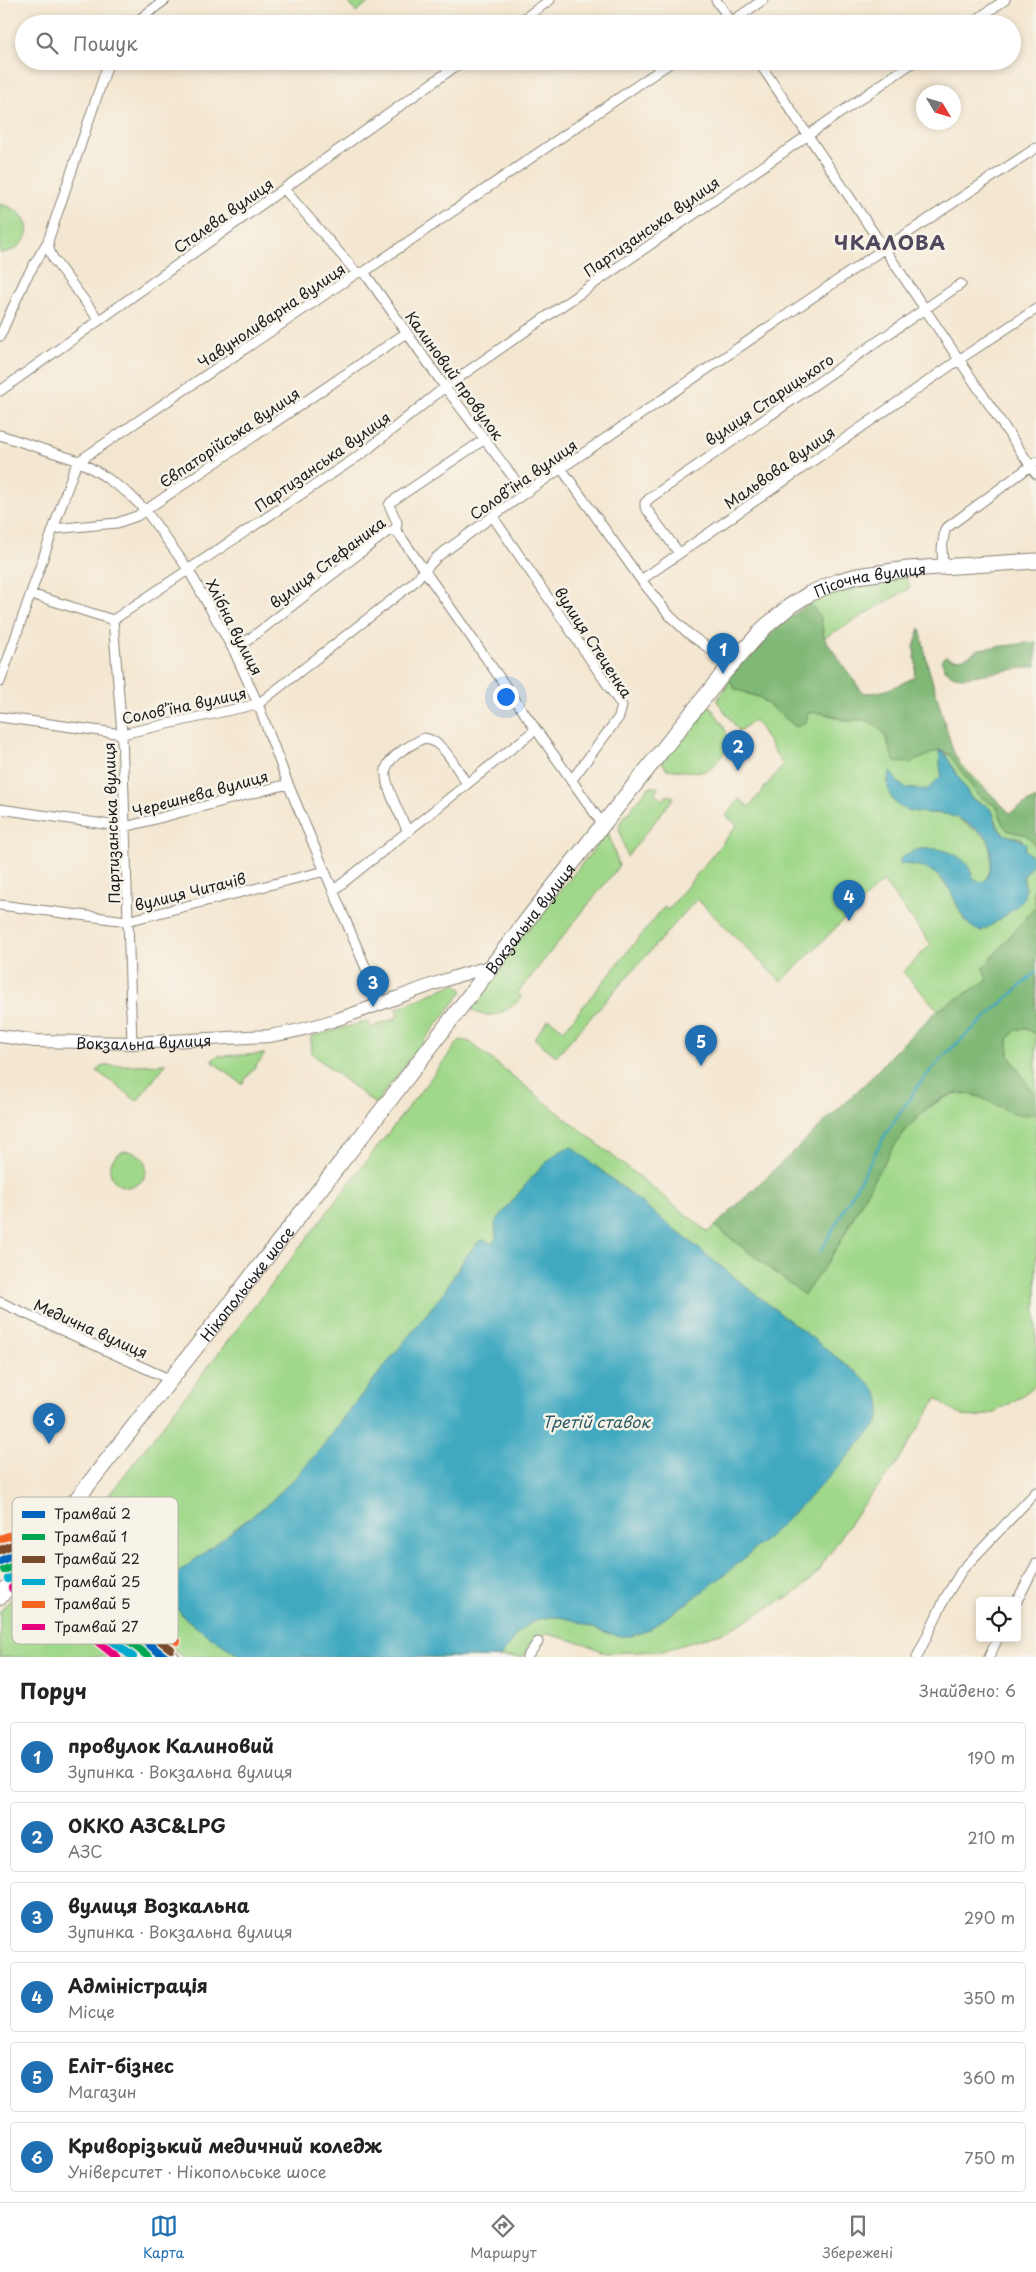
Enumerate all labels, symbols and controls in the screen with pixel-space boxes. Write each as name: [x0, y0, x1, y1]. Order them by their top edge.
search box: [15, 15, 1021, 70]
icon: search: [33, 29, 61, 57]
text: Пошук: [73, 29, 138, 57]
north arrow: [916, 85, 961, 130]
street label: Партизанська вулиця: [578, 170, 724, 282]
street label: Сталева вулиця: [168, 172, 278, 258]
district label: ЧКАЛОВА: [834, 227, 946, 257]
street label: Чавуноливарна вулиця: [192, 257, 350, 373]
street label: Калиновий провулок: [400, 306, 510, 444]
street label: вулиця Старицького: [700, 347, 838, 451]
street label: Євпаторійська вулиця: [154, 381, 304, 493]
street label: Партизанська вулиця: [249, 405, 395, 517]
street label: Мальвова вулиця: [719, 420, 839, 514]
street label: Соловʼїна вулиця: [464, 433, 582, 525]
street label: вулиця Стефаника: [264, 510, 390, 613]
street label: Пісочна вулиця: [810, 556, 927, 602]
street label: Хлібна вулиця: [201, 575, 269, 679]
street label: вулиця Стеценка: [549, 582, 639, 703]
pin: 1: [707, 633, 739, 674]
street label: Соловʼїна вулиця: [120, 681, 248, 729]
your location: [493, 684, 519, 710]
pin: 2: [722, 730, 754, 771]
street label: Партизанська вулиця: [97, 742, 125, 904]
street label: Черешнева вулиця: [129, 764, 271, 822]
street label: Вокзальна вулиця: [479, 857, 580, 978]
street label: вулиця Читачів: [132, 866, 248, 916]
pin: 4: [833, 880, 865, 921]
pin: 3: [357, 966, 389, 1007]
pin: 5: [685, 1025, 717, 1066]
street label: Вокзальна вулиця: [76, 1027, 212, 1055]
street label: Нікопольське шосе: [194, 1221, 299, 1345]
street label: Медична вулиця: [30, 1293, 152, 1363]
pin: 6: [33, 1403, 65, 1444]
water label: Третій ставок: [542, 1409, 651, 1433]
legend: [12, 1497, 178, 1644]
text: Трамвай 2: [54, 1503, 131, 1524]
text: Трамвай 1: [54, 1526, 127, 1547]
text: Трамвай 22: [54, 1548, 140, 1569]
text: Трамвай 25: [54, 1571, 140, 1592]
text: Трамвай 5: [54, 1593, 130, 1614]
map controls: [976, 1597, 1021, 1642]
button: locate: [976, 1597, 1021, 1642]
text: Трамвай 27: [54, 1616, 139, 1637]
text: Поруч: [20, 1674, 87, 1706]
text: Знайдено: 6: [919, 1678, 1016, 1702]
text: провулок Калиновий: [68, 1731, 274, 1759]
text: 1: [33, 1745, 41, 1769]
text: 190 m: [967, 1745, 1015, 1769]
text: Зупинка · Вокзальна вулиця: [68, 1759, 293, 1783]
text: ОККО АЗС&LPG: [68, 1811, 226, 1839]
text: 2: [31, 1825, 43, 1849]
text: 210 m: [967, 1825, 1015, 1849]
text: АЗС: [68, 1839, 103, 1863]
text: вулиця Возкальна: [68, 1891, 250, 1919]
text: 3: [32, 1905, 42, 1929]
text: 290 m: [964, 1905, 1015, 1929]
text: Зупинка · Вокзальна вулиця: [68, 1919, 293, 1943]
text: Адміністрація: [68, 1971, 208, 1999]
text: 4: [32, 1985, 42, 2009]
text: 350 m: [963, 1985, 1015, 2009]
text: Місце: [68, 1999, 115, 2023]
text: Еліт-бізнес: [68, 2051, 174, 2079]
text: 5: [32, 2065, 42, 2089]
text: 360 m: [963, 2065, 1015, 2089]
text: Магазин: [68, 2079, 137, 2103]
text: Криворізький медичний коледж: [68, 2131, 382, 2159]
text: 6: [31, 2145, 43, 2169]
text: 750 m: [964, 2145, 1015, 2169]
text: Університет · Нікопольське шосе: [68, 2159, 327, 2183]
tab: Карта: [143, 2212, 184, 2263]
tab: Маршрут: [470, 2212, 536, 2263]
tab: Збережені: [823, 2212, 893, 2263]

